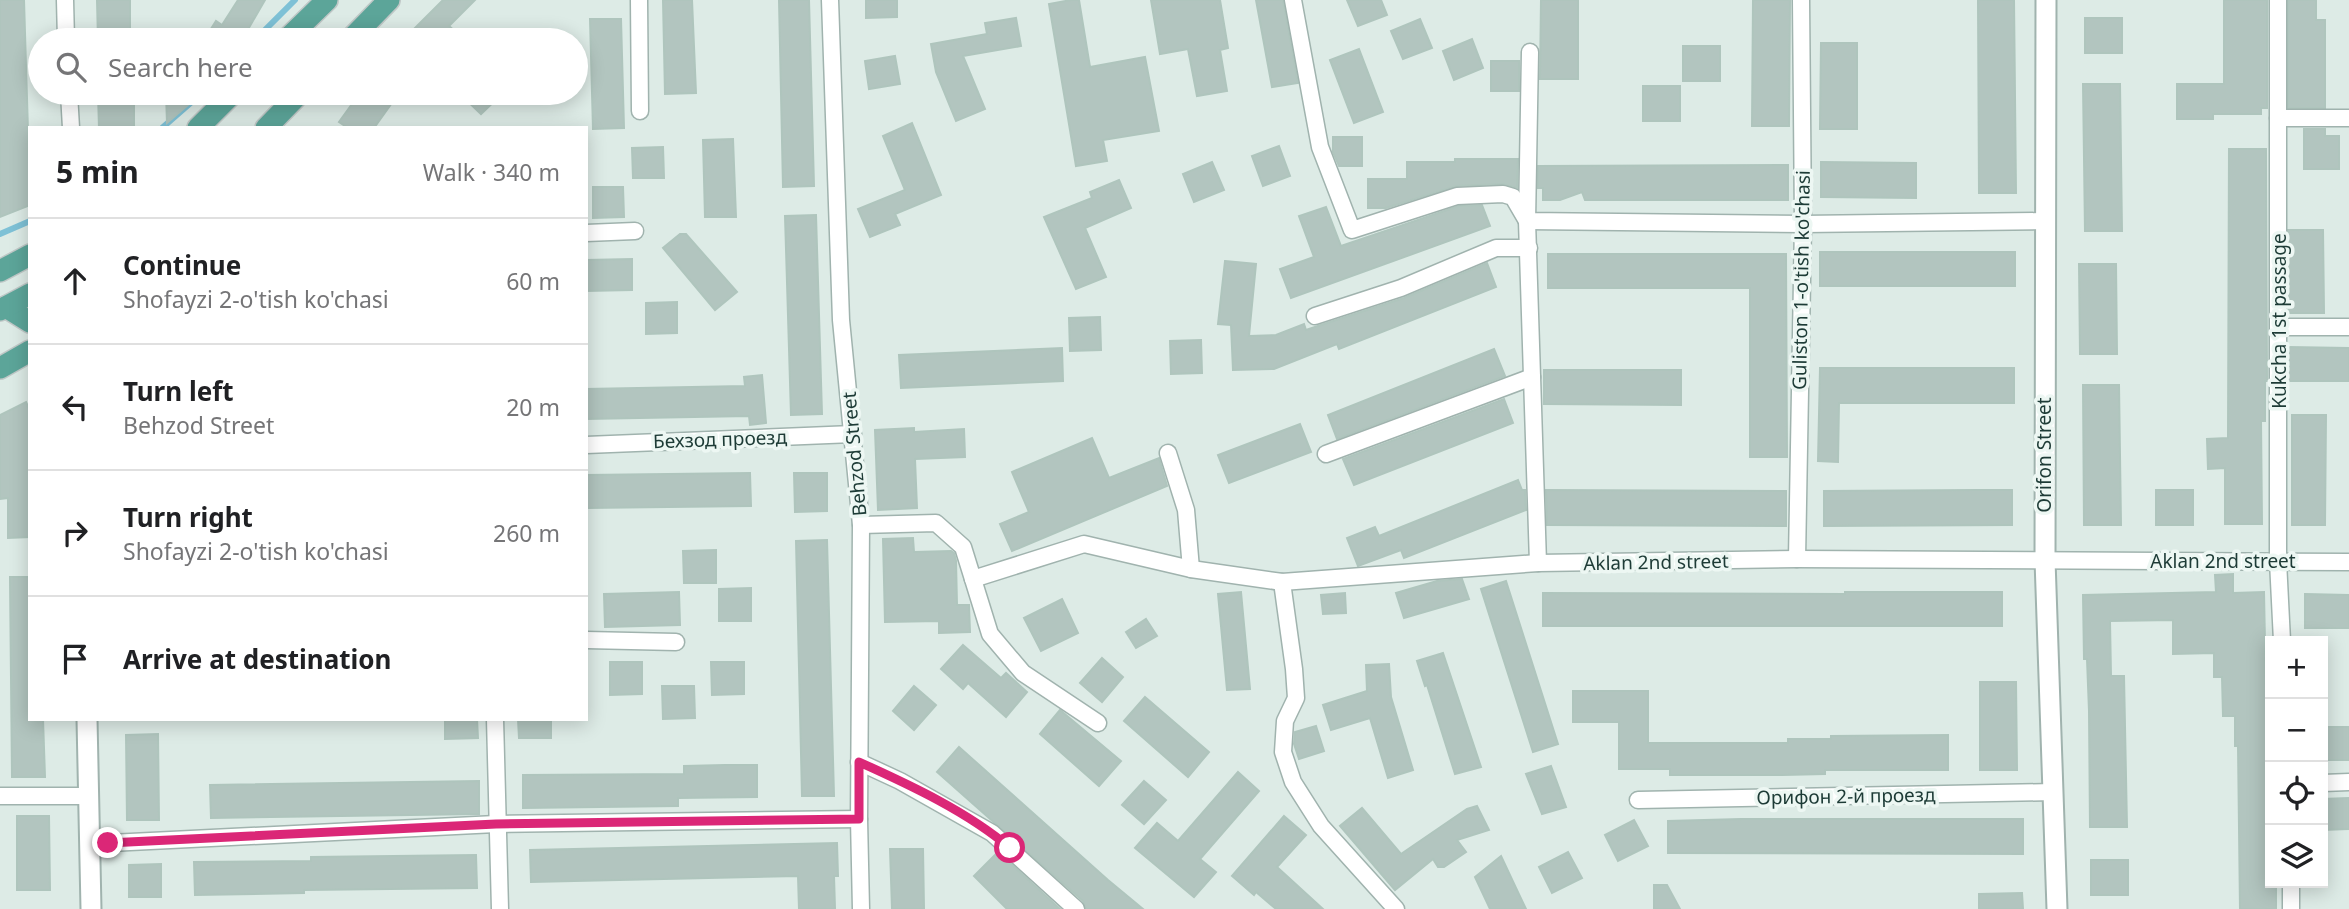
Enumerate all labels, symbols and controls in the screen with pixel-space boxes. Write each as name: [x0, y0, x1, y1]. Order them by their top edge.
search box: [28, 28, 588, 105]
icon: search: [52, 48, 90, 86]
text: Search here: [108, 49, 253, 85]
text: 5 min: [56, 151, 139, 192]
text: Walk · 340 m: [423, 156, 560, 188]
street label: Guliston 1-o'tish ko'chasi: [1786, 170, 1816, 390]
street label: Kukcha 1st passage: [2266, 233, 2292, 409]
text: Continue: [123, 247, 241, 283]
icon: ahead: [56, 262, 94, 300]
text: 60 m: [506, 265, 560, 297]
text: Shofayzi 2-o'tish ko'chasi: [123, 283, 389, 315]
text: Turn left: [123, 373, 234, 409]
icon: left: [56, 388, 94, 426]
text: 20 m: [506, 391, 560, 423]
street label: Behzod Street: [836, 391, 872, 517]
street label: Orifon Street: [2031, 397, 2057, 513]
text: Behzod Street: [123, 409, 274, 441]
street label: Бехзод проезд: [653, 424, 788, 454]
text: Turn right: [123, 499, 253, 535]
icon: right: [56, 514, 94, 552]
text: 260 m: [493, 517, 560, 549]
text: Shofayzi 2-o'tish ko'chasi: [123, 535, 389, 567]
street label: Аklаn 2nd street: [1583, 548, 1729, 576]
street label: Аklаn 2nd street: [2150, 548, 2296, 574]
map controls: [2265, 636, 2328, 888]
button: +: [2265, 636, 2328, 699]
icon: arrive: [56, 640, 94, 678]
text: Arrive at destination: [123, 641, 392, 677]
button: −: [2265, 699, 2328, 762]
button: locate: [2265, 762, 2328, 825]
street label: Орифон 2-й проезд: [1756, 781, 1936, 811]
button: layers: [2265, 825, 2328, 888]
route end: [92, 827, 123, 858]
route start: [994, 832, 1025, 863]

